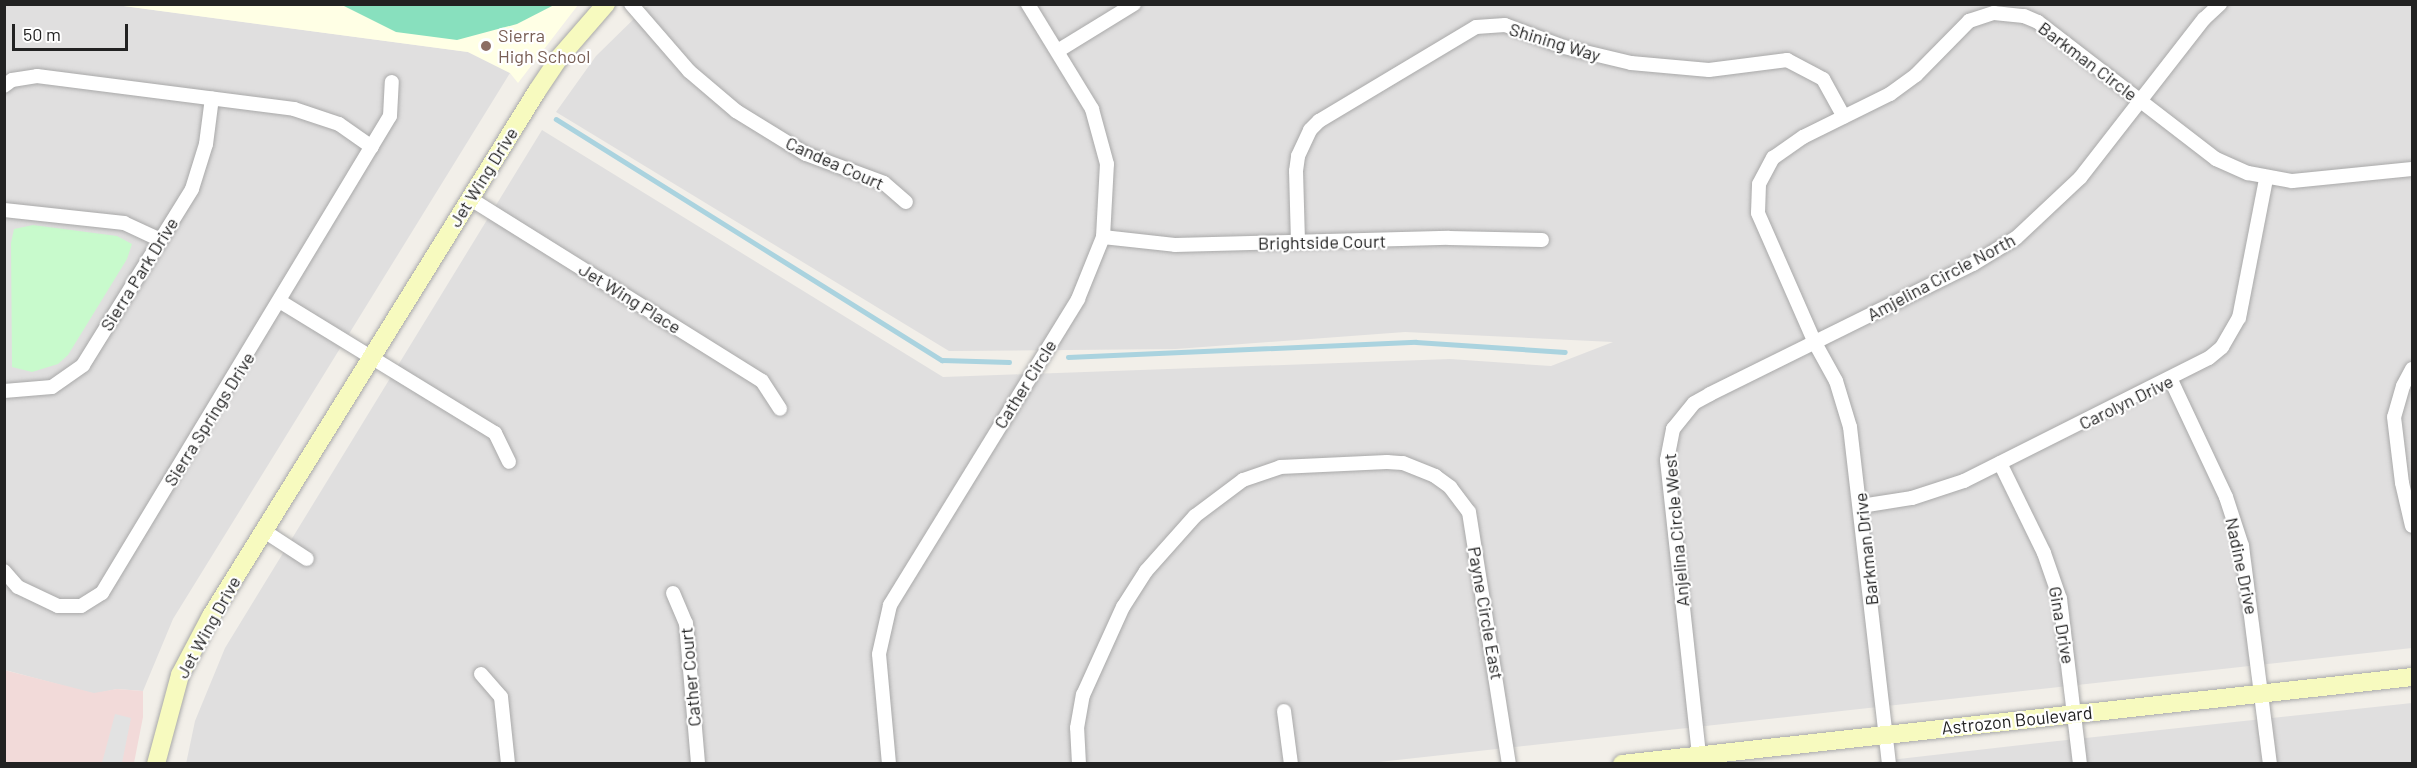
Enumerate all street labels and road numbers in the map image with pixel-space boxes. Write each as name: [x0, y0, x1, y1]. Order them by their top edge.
street label: Barkman Circle: [2034, 17, 2142, 105]
street label: Shining Way: [1507, 18, 1603, 66]
street label: Jet Wing Drive: [444, 123, 522, 231]
street label: Candea Court: [782, 132, 888, 194]
street label: Sierra Park Drive: [95, 213, 183, 335]
street label: Amjelina Circle North: [1863, 229, 2019, 325]
street label: Brightside Court: [1258, 230, 1386, 254]
street label: Jet Wing Place: [575, 258, 685, 338]
street label: Cather Circle: [989, 336, 1061, 432]
street label: Sierra Springs Drive: [159, 348, 259, 490]
street label: Carolyn Drive: [2075, 370, 2177, 434]
street label: Anjelina Circle West: [1659, 452, 1693, 608]
street label: Barkman Drive: [1849, 491, 1883, 607]
street label: Nadine Drive: [2221, 516, 2263, 616]
street label: Payne Circle East: [1464, 545, 1508, 681]
street label: Jet Wing Drive: [171, 572, 245, 682]
street label: Gina Drive: [2045, 585, 2079, 665]
street label: Cather Court: [675, 626, 705, 728]
street label: Astrozon Boulevard: [1940, 701, 2094, 739]

